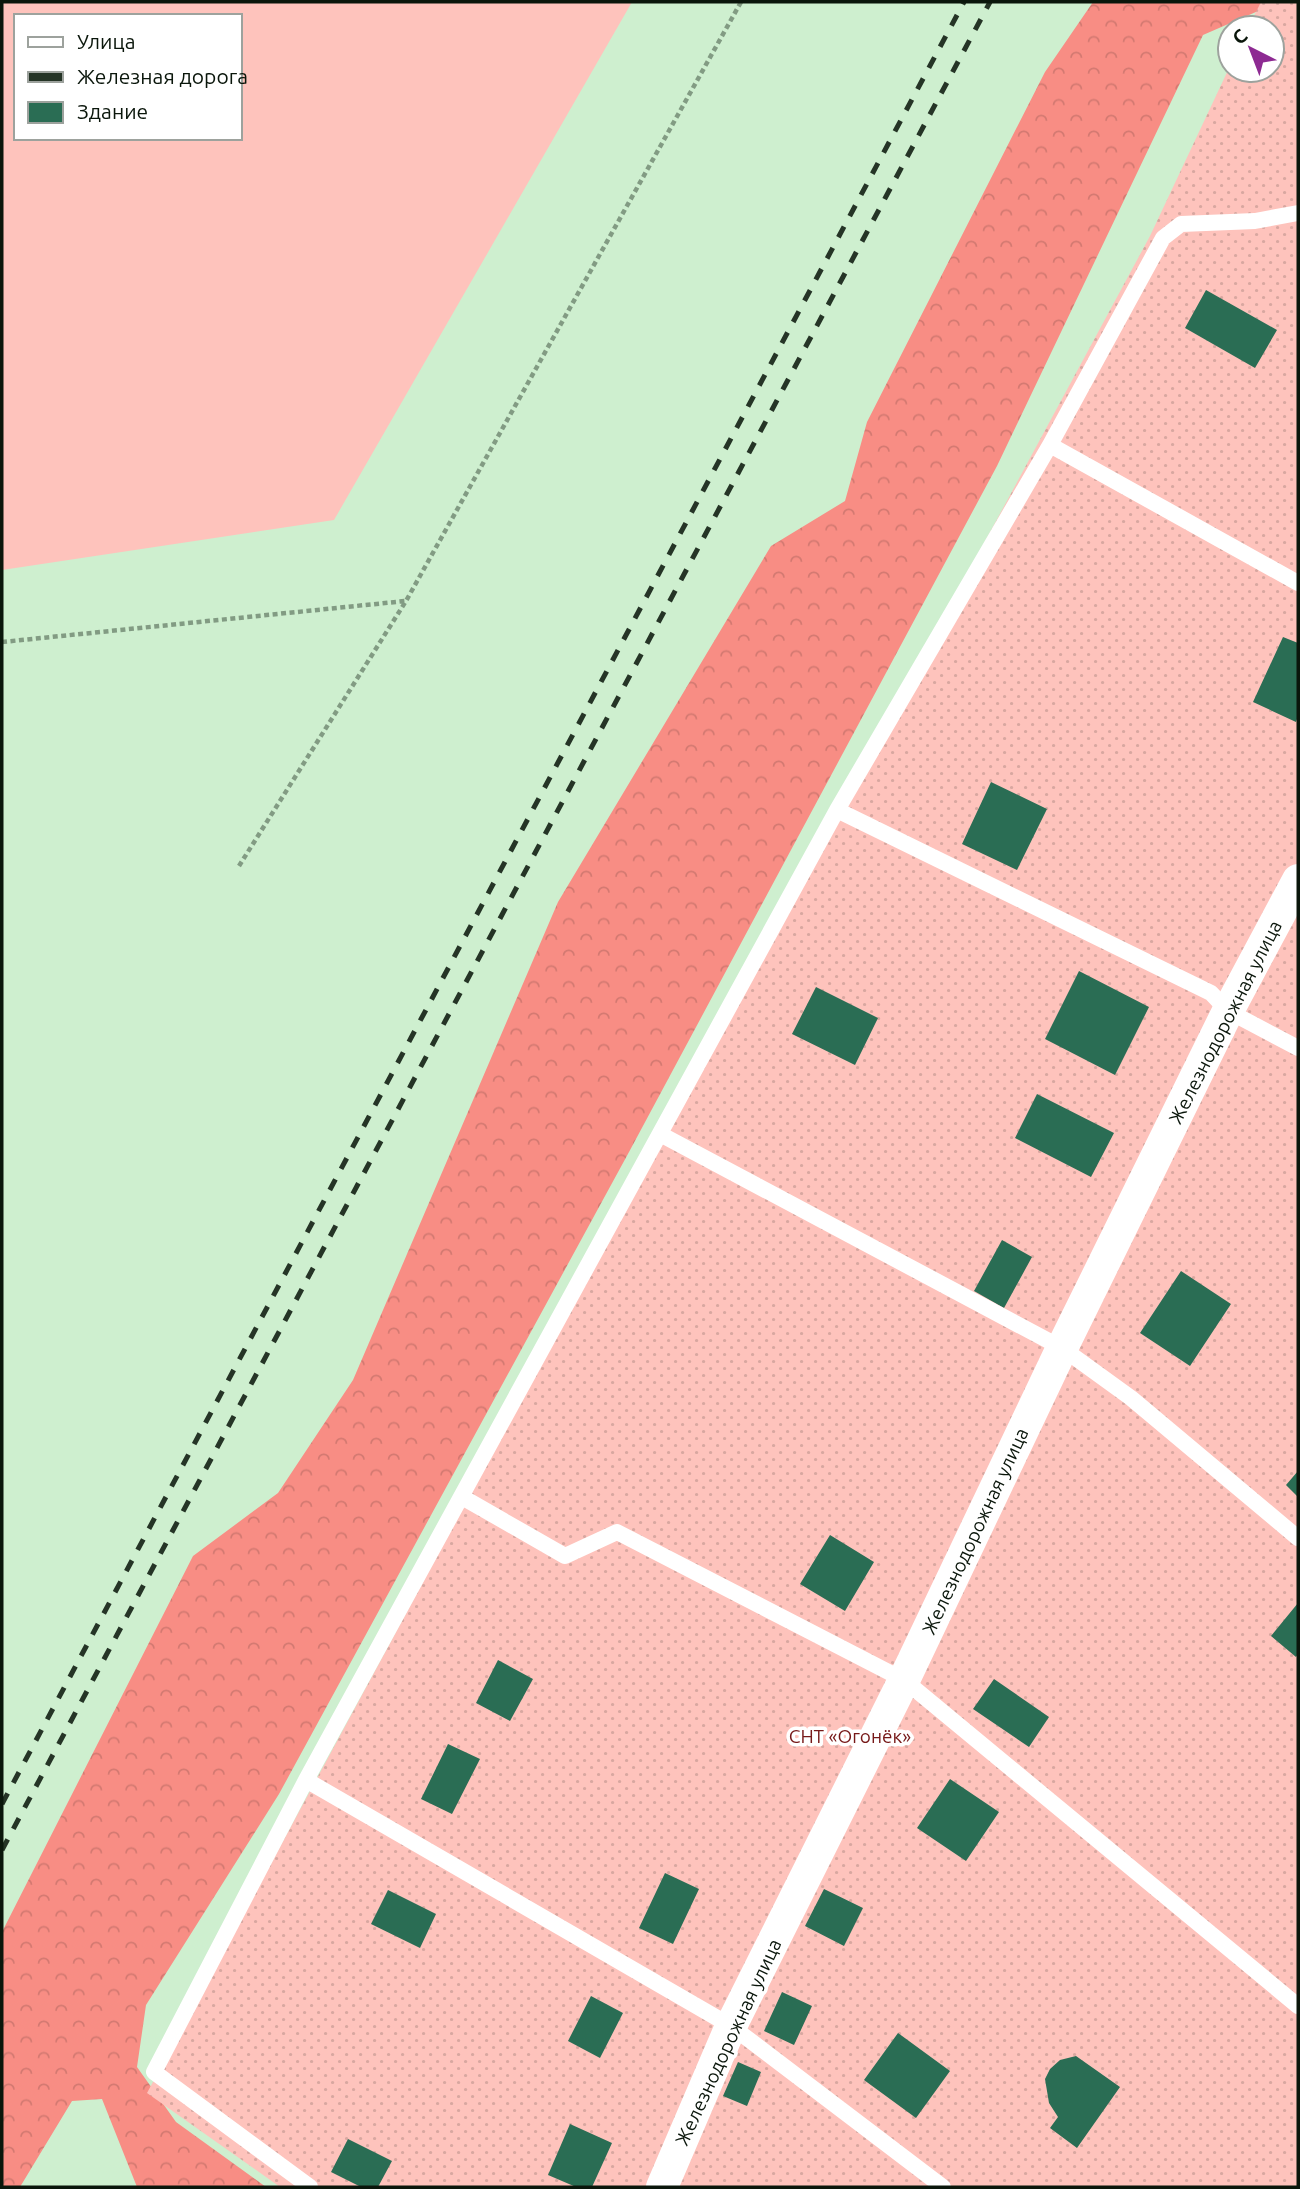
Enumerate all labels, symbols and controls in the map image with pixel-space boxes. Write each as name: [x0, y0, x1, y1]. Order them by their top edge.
legend: [14, 14, 242, 140]
north arrow: [1216, 14, 1286, 84]
text: С: [1228, 24, 1252, 49]
text: Улица: [77, 29, 135, 53]
text: Железная дорога: [77, 64, 248, 88]
text: Здание: [77, 99, 148, 123]
street label: Железнодорожная улица: [1164, 917, 1286, 1127]
street label: Железнодорожная улица: [917, 1424, 1033, 1638]
park label: СНТ «Огонёк»: [789, 1725, 911, 1747]
street label: Железнодорожная улица: [670, 1935, 786, 2149]

